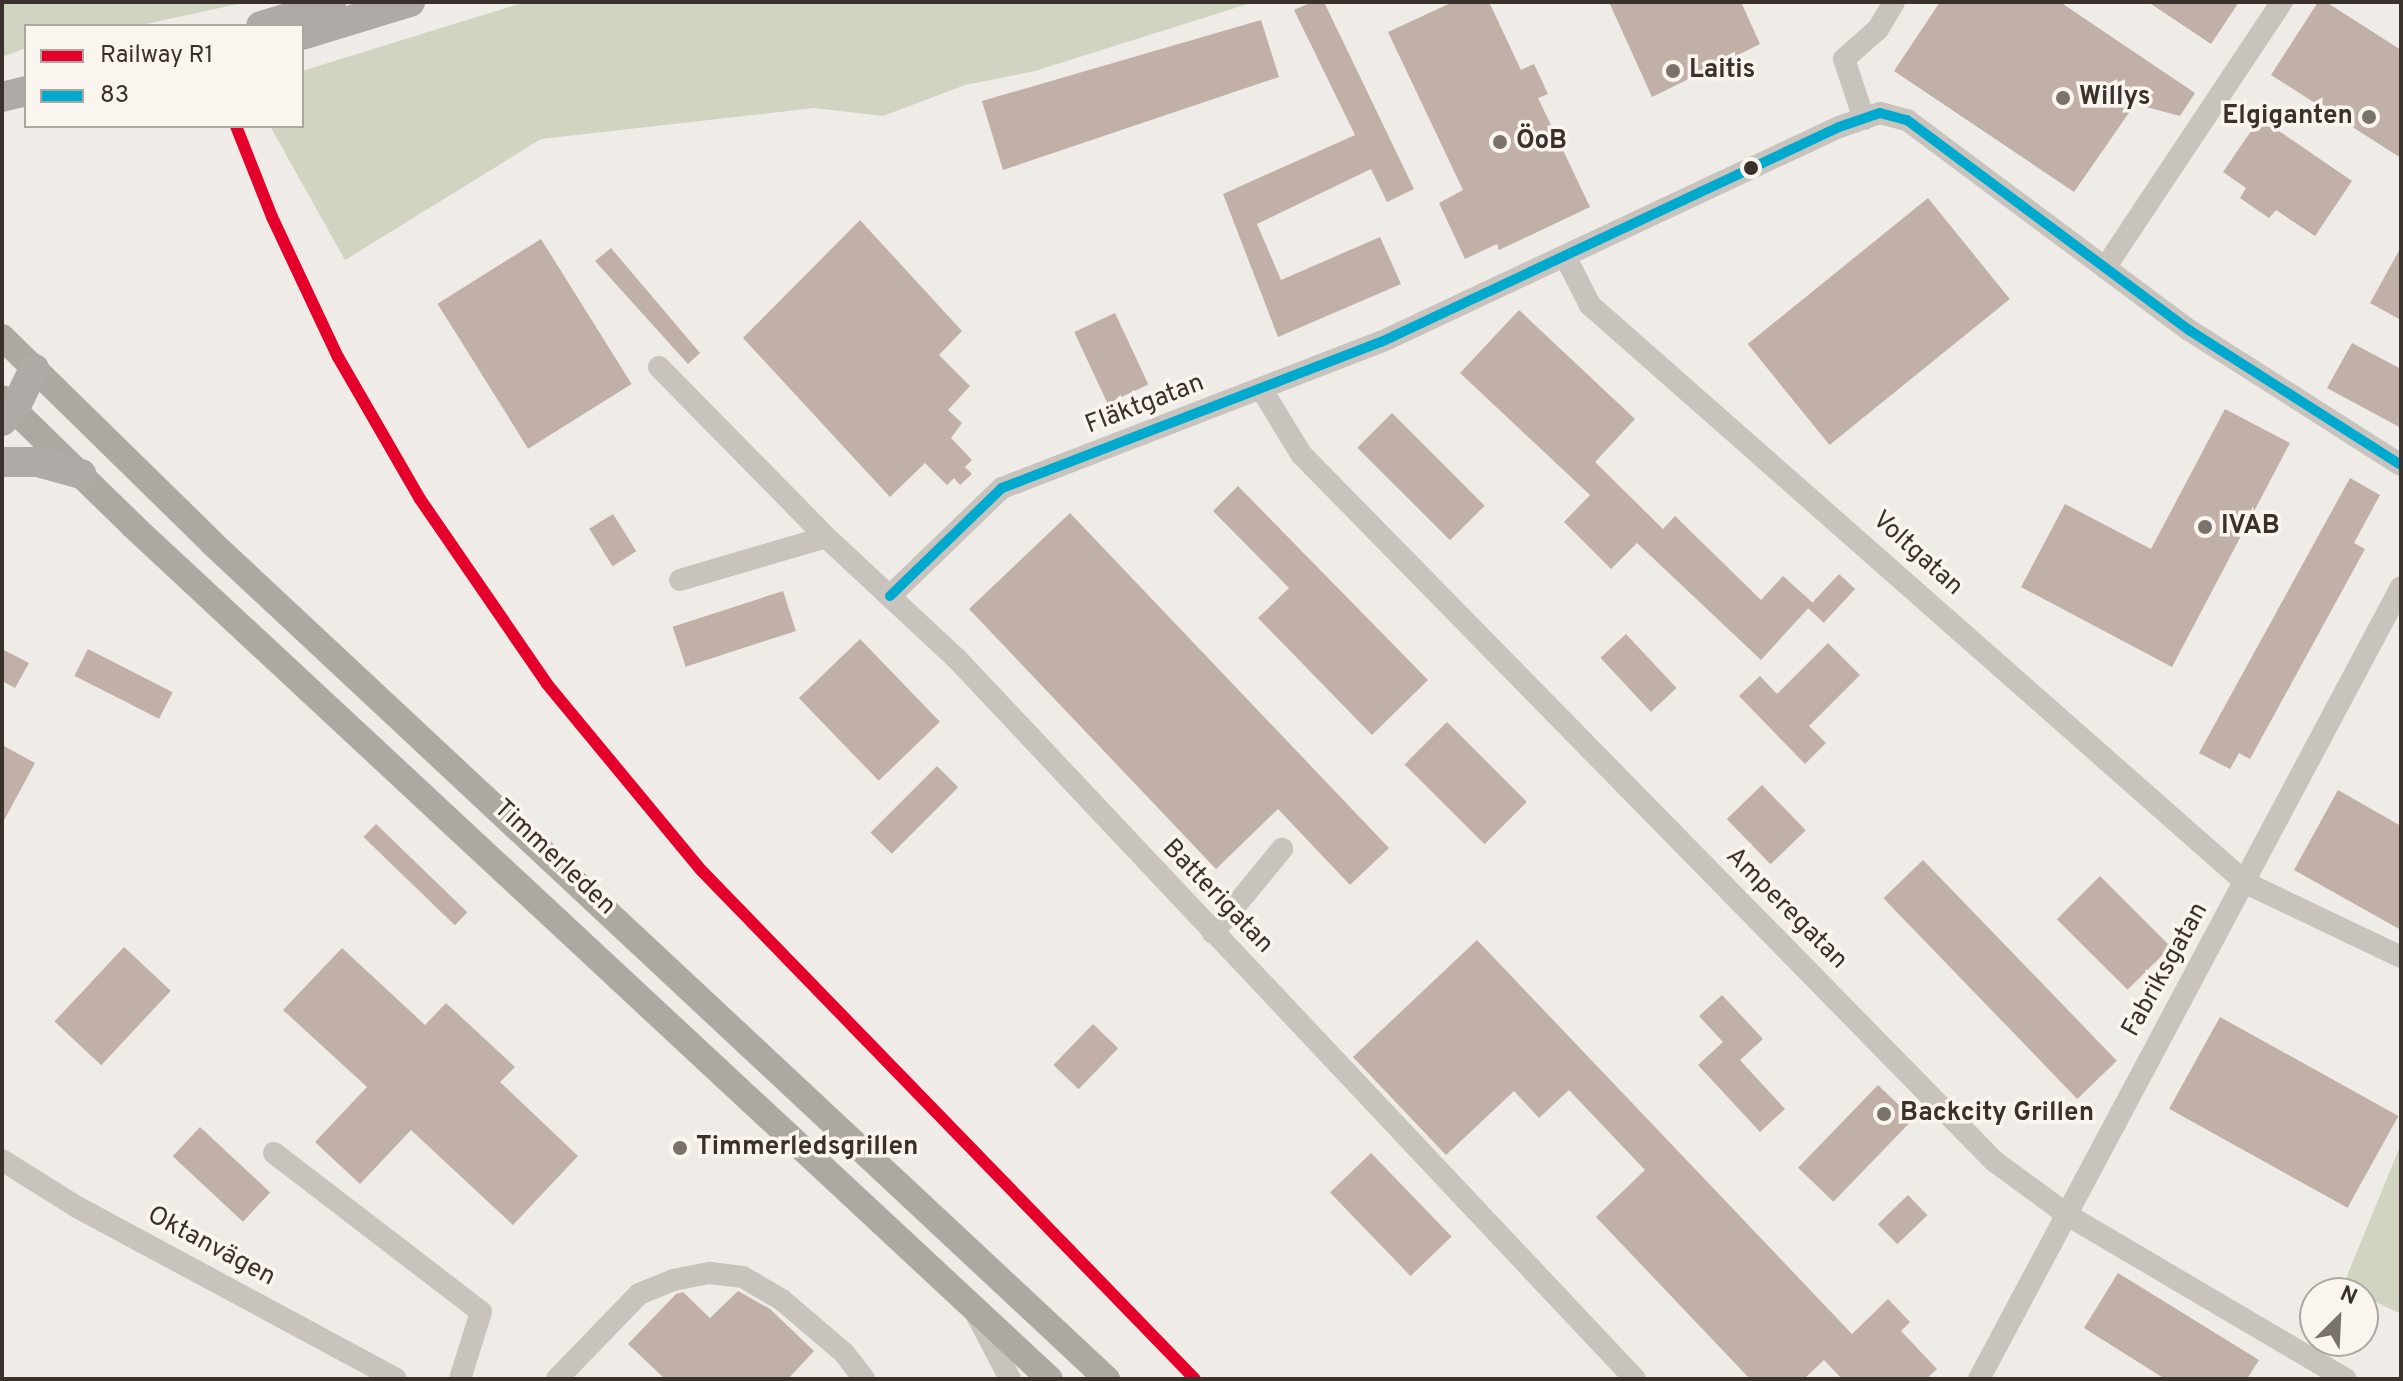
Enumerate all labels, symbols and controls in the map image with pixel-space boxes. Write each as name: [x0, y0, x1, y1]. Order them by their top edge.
legend: [24, 24, 304, 128]
text: Railway R1: [100, 41, 213, 71]
place label: Laitis: [1689, 55, 1755, 87]
marker: Laitis: [1664, 62, 1682, 80]
text: 83: [100, 81, 129, 111]
place label: Willys: [2079, 82, 2151, 114]
marker: Willys: [2054, 89, 2072, 107]
place label: Elgiganten: [2222, 101, 2353, 133]
marker: Elgiganten: [2360, 108, 2378, 126]
place label: ÖoB: [1516, 126, 1567, 158]
marker: ÖoB: [1491, 133, 1509, 151]
unlabelled marker: [1743, 160, 1759, 176]
street label: Fläktgatan: [1081, 368, 1209, 442]
street label: Voltgatan: [1865, 505, 1969, 603]
place label: IVAB: [2221, 511, 2280, 543]
marker: IVAB: [2196, 518, 2214, 536]
street label: Timmerleden: [486, 794, 622, 922]
street label: Batterigatan: [1155, 833, 1279, 961]
street label: Amperegatan: [1719, 842, 1853, 976]
street label: Fabriksgatan: [2116, 897, 2216, 1043]
place label: Backcity Grillen: [1900, 1098, 2094, 1130]
marker: Backcity Grillen: [1875, 1105, 1893, 1123]
place label: Timmerledsgrillen: [696, 1132, 918, 1164]
marker: Timmerledsgrillen: [671, 1139, 689, 1157]
street label: Oktanvägen: [142, 1200, 280, 1294]
north arrow: [2299, 1277, 2379, 1357]
text: N: [2335, 1281, 2361, 1312]

